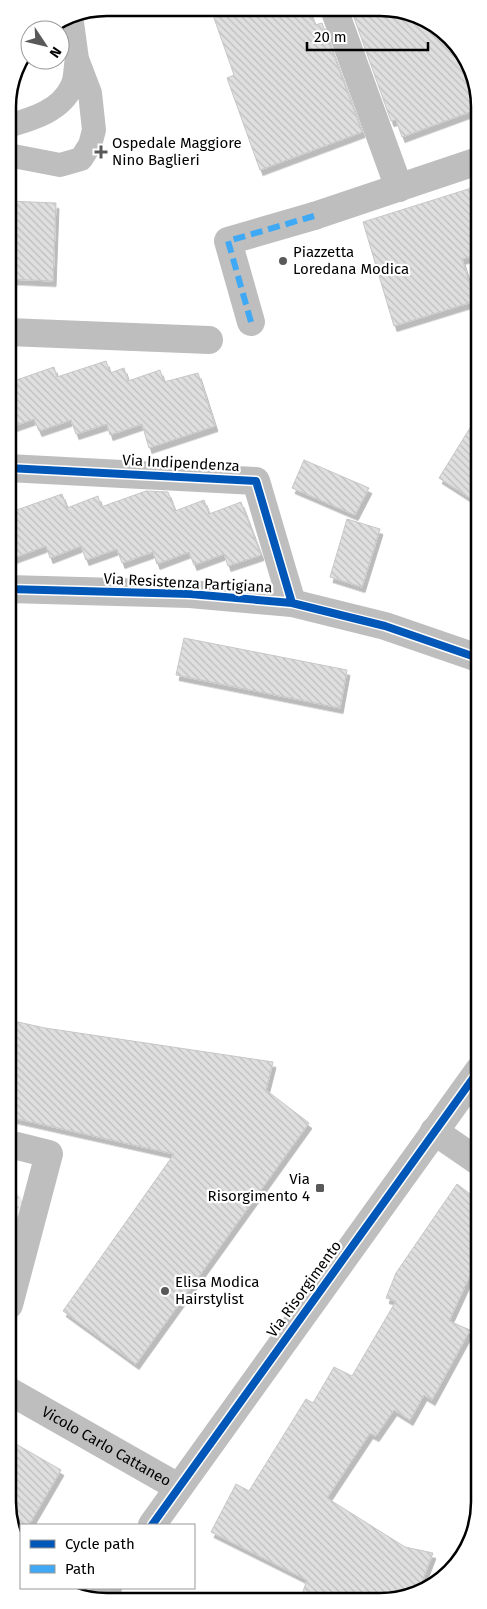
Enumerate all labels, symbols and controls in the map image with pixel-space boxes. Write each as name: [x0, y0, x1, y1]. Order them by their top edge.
north arrow: [20, 20, 70, 70]
scale bar: [307, 20, 428, 52]
text: 20 m: [314, 28, 347, 46]
text: N: [46, 43, 65, 61]
place label: Ospedale Maggiore Nino Baglieri: [112, 134, 242, 169]
marker: Ospedale Maggiore Nino Baglieri: [94, 145, 108, 159]
place label: Piazzetta Loredana Modica: [293, 243, 409, 278]
marker: Piazzetta Loredana Modica: [277, 255, 289, 267]
street label: Via Indipendenza: [122, 451, 240, 475]
street label: Via Resistenza Partigiana: [103, 570, 273, 596]
place label: Via Risorgimento 4: [208, 1170, 310, 1205]
marker: Via Risorgimento 4: [314, 1182, 326, 1194]
street label: Via Risorgimento: [263, 1237, 345, 1341]
place label: Elisa Modica Hairstylist: [175, 1273, 259, 1308]
marker: Elisa Modica Hairstylist: [159, 1285, 171, 1297]
street label: Vicolo Carlo Cattaneo: [39, 1403, 174, 1490]
legend: [20, 1524, 195, 1589]
text: Cycle path: [65, 1535, 135, 1553]
text: Path: [65, 1560, 95, 1578]

